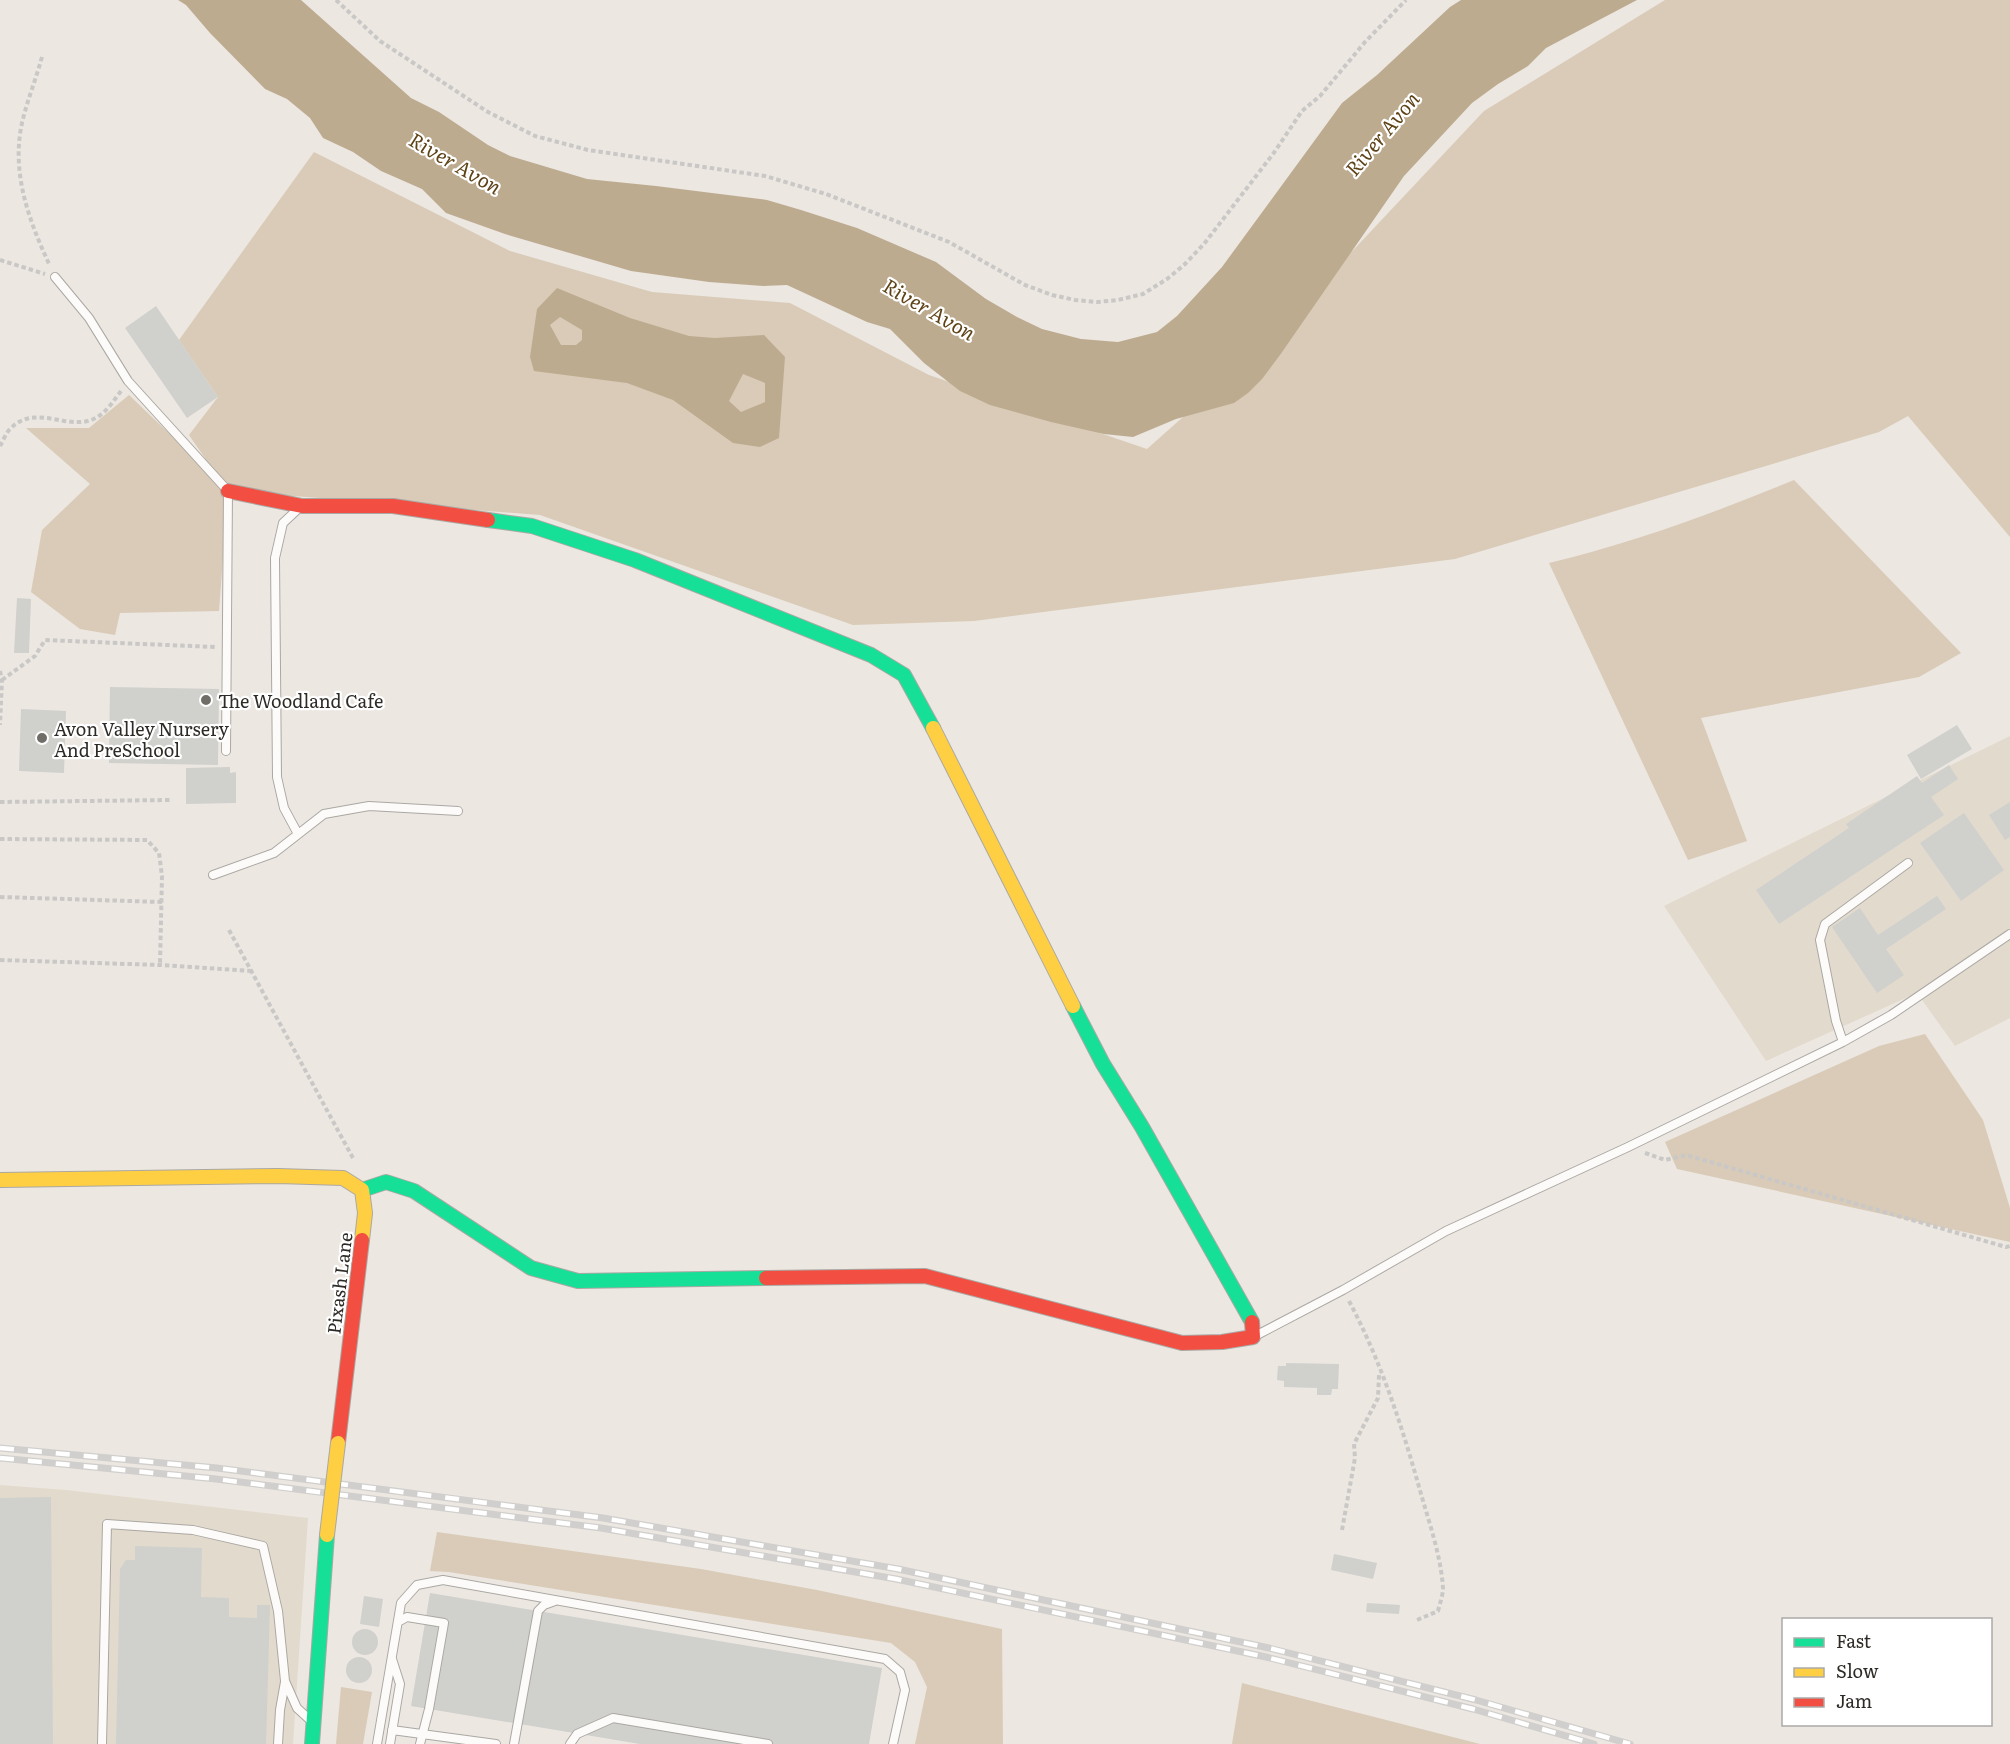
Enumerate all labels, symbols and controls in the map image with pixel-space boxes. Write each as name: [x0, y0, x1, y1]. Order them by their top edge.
water label: River Avon: [1337, 84, 1425, 182]
water label: River Avon: [404, 124, 508, 201]
water label: River Avon: [878, 270, 982, 347]
place label: The Woodland Cafe: [218, 687, 383, 714]
marker: The Woodland Cafe: [199, 693, 213, 707]
place label: Avon Valley Nursery And PreSchool: [54, 715, 229, 763]
marker: Avon Valley Nursery And PreSchool: [35, 731, 49, 745]
street label: Pixash Lane: [319, 1231, 359, 1335]
legend: [1782, 1618, 1992, 1726]
text: Fast: [1836, 1627, 1872, 1654]
text: Slow: [1836, 1657, 1879, 1684]
text: Jam: [1836, 1687, 1872, 1714]

